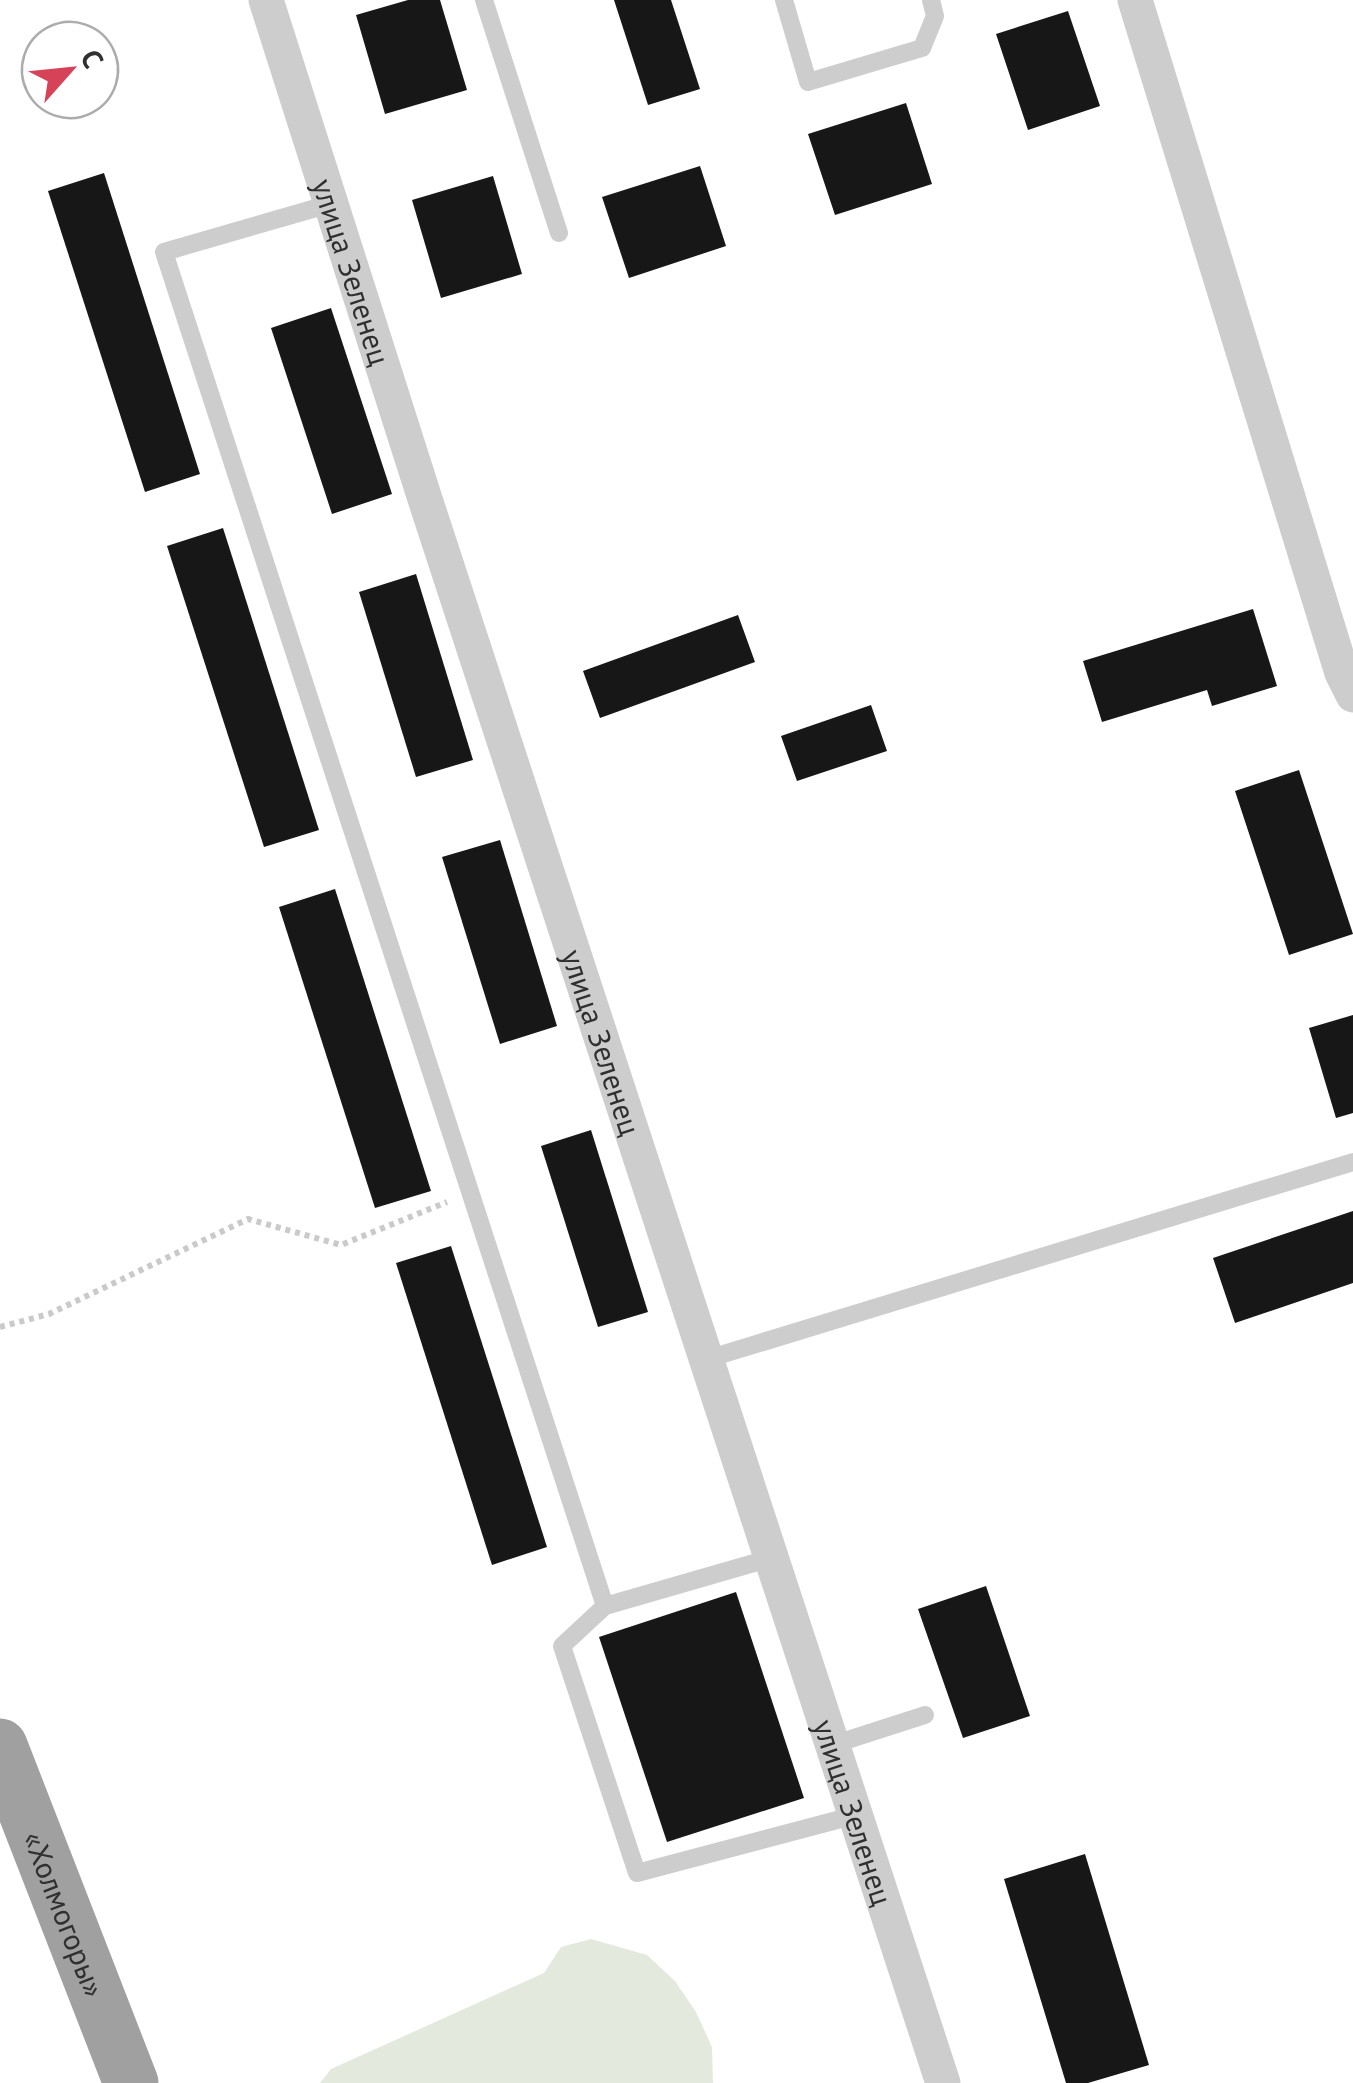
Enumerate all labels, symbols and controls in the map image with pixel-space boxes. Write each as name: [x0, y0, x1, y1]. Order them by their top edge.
north arrow: [20, 20, 120, 120]
text: С: [73, 43, 113, 74]
street label: улица Зеленец: [305, 173, 400, 370]
street label: улица Зеленец: [554, 944, 651, 1140]
street label: улица Зеленец: [806, 1714, 903, 1910]
street label: «Холмогоры»: [15, 1825, 115, 2002]

